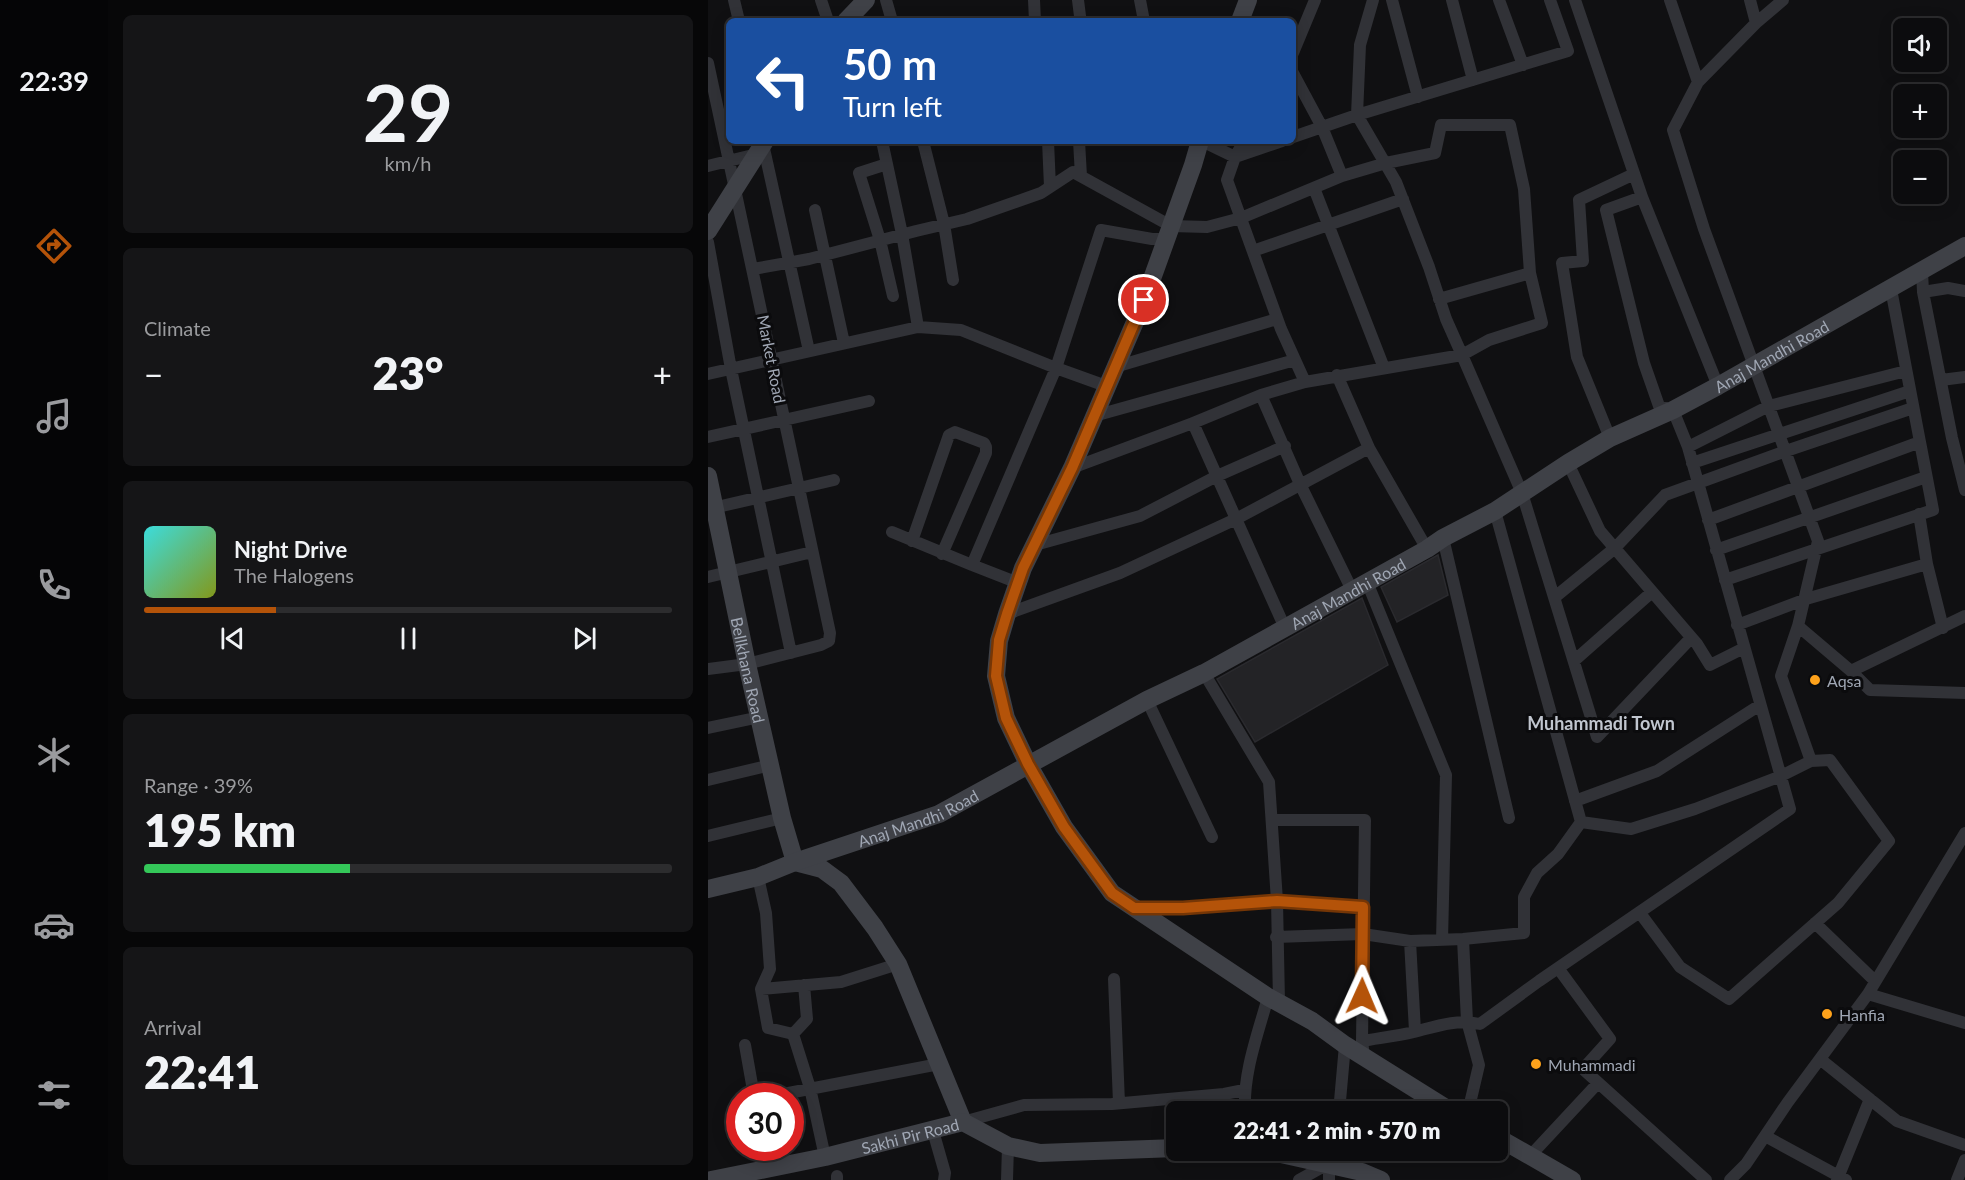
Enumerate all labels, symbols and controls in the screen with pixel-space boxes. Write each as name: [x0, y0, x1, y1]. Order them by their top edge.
map controls: [1893, 18, 1947, 204]
button: sound: [1893, 18, 1947, 72]
text: 50 m: [843, 39, 937, 89]
icon: left: [744, 42, 822, 120]
text: 22:39: [19, 64, 89, 97]
text: 29: [363, 65, 453, 159]
button: +: [1893, 84, 1947, 138]
text: Turn left: [843, 90, 942, 123]
button: −: [1893, 150, 1947, 204]
text: km/h: [385, 151, 431, 175]
icon: directions: [33, 225, 75, 267]
pin: [1118, 274, 1169, 325]
icon: arrive: [1127, 283, 1160, 316]
street label: Market Road: [754, 313, 790, 405]
text: Climate: [144, 316, 211, 340]
street label: Anaj Mandhi Road: [1711, 316, 1832, 396]
text: 23°: [373, 346, 443, 400]
text: −: [144, 354, 163, 394]
text: +: [653, 354, 672, 394]
icon: music: [33, 395, 75, 437]
text: Night Drive: [234, 536, 347, 563]
street label: Anaj Mandhi Road: [1287, 553, 1409, 633]
text: The Halogens: [234, 563, 354, 587]
icon: phone: [33, 564, 75, 606]
street label: Bellkhana Road: [728, 615, 770, 725]
icon: previous: [216, 622, 249, 655]
icon: pause: [392, 622, 425, 655]
icon: next: [568, 622, 601, 655]
place label: Aqsa: [1827, 671, 1862, 690]
marker: Aqsa: [1808, 673, 1822, 687]
district label: Muhammadi Town: [1527, 712, 1675, 734]
icon: climate: [33, 734, 75, 776]
text: Range · 39%: [144, 773, 253, 797]
street label: Anaj Mandhi Road: [855, 785, 981, 850]
text: 195 km: [144, 803, 296, 857]
icon: car: [33, 904, 75, 946]
position arrow: [1330, 964, 1394, 1028]
place label: Hanfia: [1839, 1005, 1885, 1024]
marker: Hanfia: [1820, 1007, 1834, 1021]
text: Arrival: [144, 1015, 202, 1039]
text: 22:41: [144, 1045, 260, 1099]
place label: Muhammadi: [1548, 1055, 1636, 1074]
marker: Muhammadi: [1529, 1057, 1543, 1071]
icon: filters: [33, 1074, 75, 1116]
speed limit sign: 30: [726, 1083, 804, 1161]
street label: Sakhi Pir Road: [859, 1114, 961, 1157]
text: 22:41 · 2 min · 570 m: [1234, 1117, 1440, 1144]

